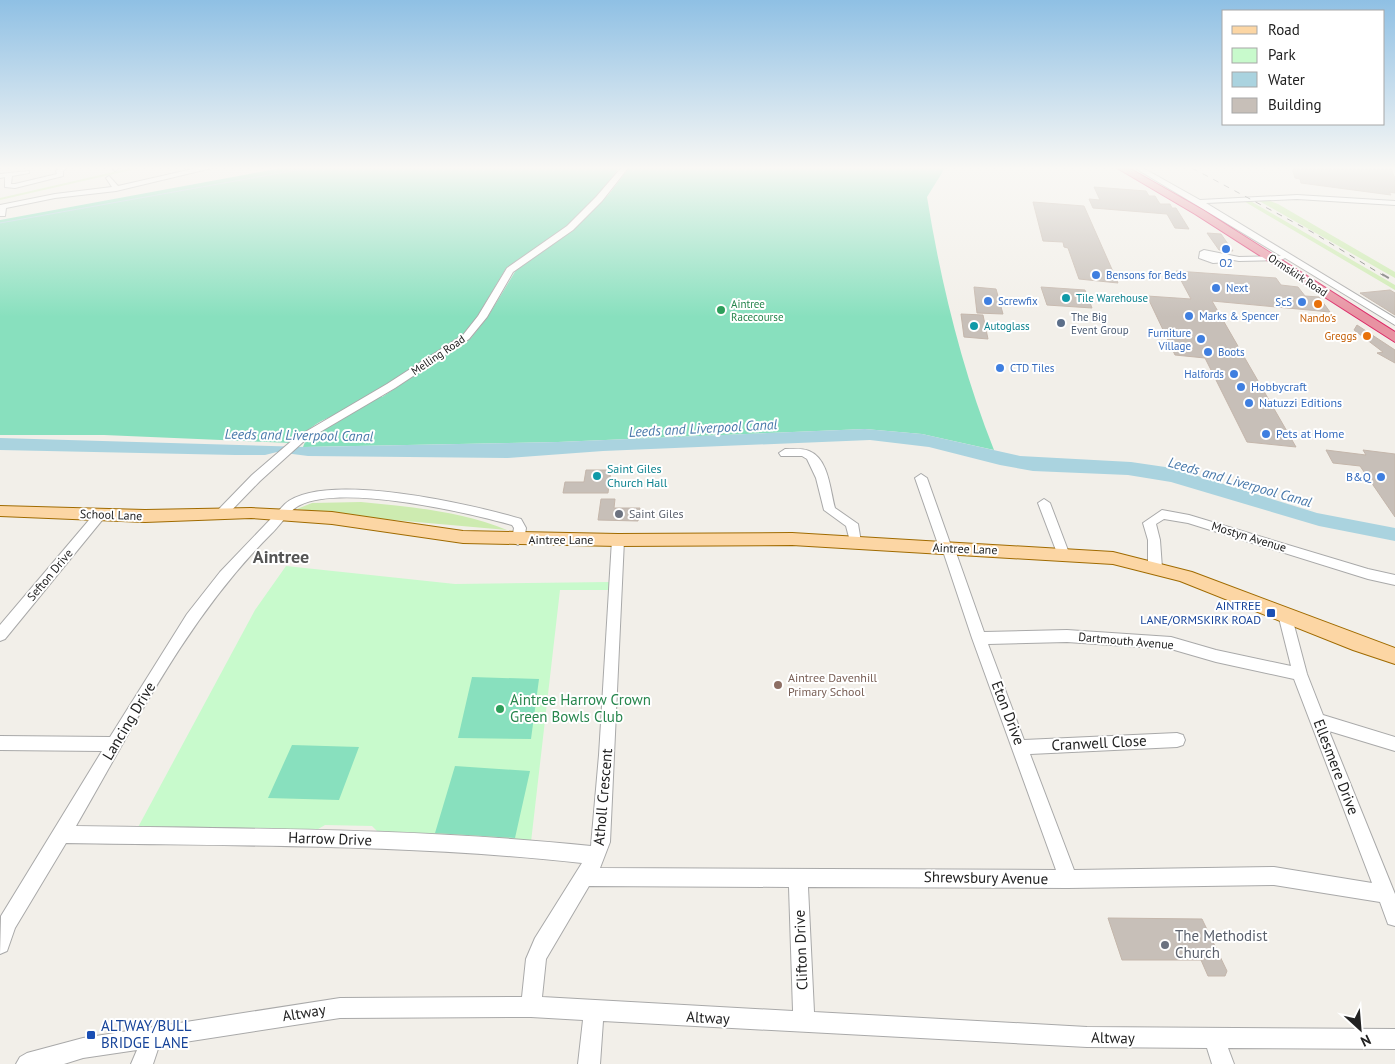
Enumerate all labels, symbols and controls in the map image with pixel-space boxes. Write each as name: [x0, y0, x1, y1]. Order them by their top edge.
legend: [1222, 10, 1385, 125]
text: Road: [1268, 20, 1300, 39]
text: Park: [1268, 45, 1296, 64]
text: Water: [1268, 70, 1305, 89]
text: Building: [1268, 95, 1322, 114]
marker: O2: [1220, 243, 1232, 255]
street label: Ormskirk Road: [1266, 251, 1330, 299]
place label: O2: [1219, 256, 1233, 270]
place label: Bensons for Beds: [1106, 268, 1187, 282]
marker: Bensons for Beds: [1090, 269, 1102, 281]
place label: Next: [1226, 281, 1248, 295]
marker: Next: [1210, 282, 1222, 294]
place label: Tile Warehouse: [1076, 291, 1148, 305]
marker: Tile Warehouse: [1060, 292, 1072, 304]
place label: Screwfix: [998, 294, 1038, 308]
marker: Screwfix: [982, 295, 994, 307]
place label: ScS: [1275, 295, 1292, 309]
marker: ScS: [1296, 296, 1308, 308]
place label: Aintree Racecourse: [731, 297, 784, 324]
marker: Nando's: [1312, 298, 1324, 310]
marker: Aintree Racecourse: [715, 304, 727, 316]
place label: Marks & Spencer: [1199, 309, 1279, 323]
place label: The Big Event Group: [1071, 310, 1129, 337]
marker: Marks & Spencer: [1183, 310, 1195, 322]
place label: Nando's: [1300, 311, 1337, 325]
marker: The Big Event Group: [1055, 317, 1067, 329]
place label: Autoglass: [984, 319, 1030, 333]
marker: Autoglass: [968, 320, 980, 332]
place label: Furniture Village: [1148, 326, 1191, 353]
place label: Greggs: [1325, 329, 1357, 343]
marker: Greggs: [1361, 330, 1373, 342]
street label: Melling Road: [408, 332, 468, 378]
marker: Furniture Village: [1195, 333, 1207, 345]
place label: Boots: [1218, 345, 1245, 359]
marker: Boots: [1202, 346, 1214, 358]
place label: CTD Tiles: [1010, 361, 1055, 375]
marker: CTD Tiles: [994, 362, 1006, 374]
place label: Halfords: [1184, 367, 1224, 381]
marker: Halfords: [1228, 368, 1240, 380]
place label: Hobbycraft: [1251, 379, 1307, 394]
marker: Hobbycraft: [1235, 381, 1247, 393]
place label: Natuzzi Editions: [1259, 395, 1342, 410]
marker: Natuzzi Editions: [1243, 397, 1255, 409]
water label: Leeds and Liverpool Canal: [628, 415, 778, 441]
water label: Leeds and Liverpool Canal: [224, 425, 374, 445]
place label: Pets at Home: [1276, 426, 1344, 441]
marker: Pets at Home: [1260, 428, 1272, 440]
water label: Leeds and Liverpool Canal: [1166, 453, 1314, 511]
place label: Saint Giles Church Hall: [607, 461, 668, 490]
place label: B&Q: [1346, 469, 1372, 484]
marker: Saint Giles Church Hall: [591, 470, 603, 482]
marker: B&Q: [1375, 471, 1387, 483]
street label: School Lane: [80, 506, 143, 523]
place label: Saint Giles: [629, 506, 684, 521]
marker: Saint Giles: [613, 508, 625, 520]
street label: Mostyn Avenue: [1210, 518, 1288, 555]
street label: Aintree Lane: [529, 532, 593, 547]
street label: Aintree Lane: [932, 540, 998, 557]
district label: Aintree: [253, 545, 309, 568]
street label: Sefton Drive: [24, 546, 76, 604]
place label: AINTREE LANE/ORMSKIRK ROAD: [1140, 598, 1261, 627]
marker: AINTREE LANE/ORMSKIRK ROAD: [1265, 607, 1277, 619]
street label: Dartmouth Avenue: [1078, 629, 1174, 652]
place label: Aintree Davenhill Primary School: [788, 670, 878, 699]
street label: Lancing Drive: [98, 678, 159, 763]
street label: Eton Drive: [988, 678, 1029, 747]
marker: Aintree Davenhill Primary School: [772, 679, 784, 691]
place label: Aintree Harrow Crown Green Bowls Club: [510, 690, 651, 726]
marker: Aintree Harrow Crown Green Bowls Club: [494, 703, 506, 715]
street label: Ellesmere Drive: [1310, 716, 1363, 817]
street label: Cranwell Close: [1051, 731, 1147, 754]
street label: Atholl Crescent: [589, 748, 616, 846]
street label: Harrow Drive: [288, 828, 372, 849]
street label: Shrewsbury Avenue: [924, 867, 1048, 888]
street label: Clifton Drive: [790, 910, 811, 990]
place label: The Methodist Church: [1175, 926, 1267, 962]
marker: The Methodist Church: [1159, 939, 1171, 951]
street label: Altway: [281, 1000, 327, 1025]
north arrow: [1335, 1004, 1385, 1054]
street label: Altway: [686, 1007, 730, 1028]
place label: ALTWAY/BULL BRIDGE LANE: [101, 1016, 192, 1052]
street label: Altway: [1091, 1028, 1135, 1047]
marker: ALTWAY/BULL BRIDGE LANE: [85, 1029, 97, 1041]
text: N: [1358, 1031, 1374, 1051]

